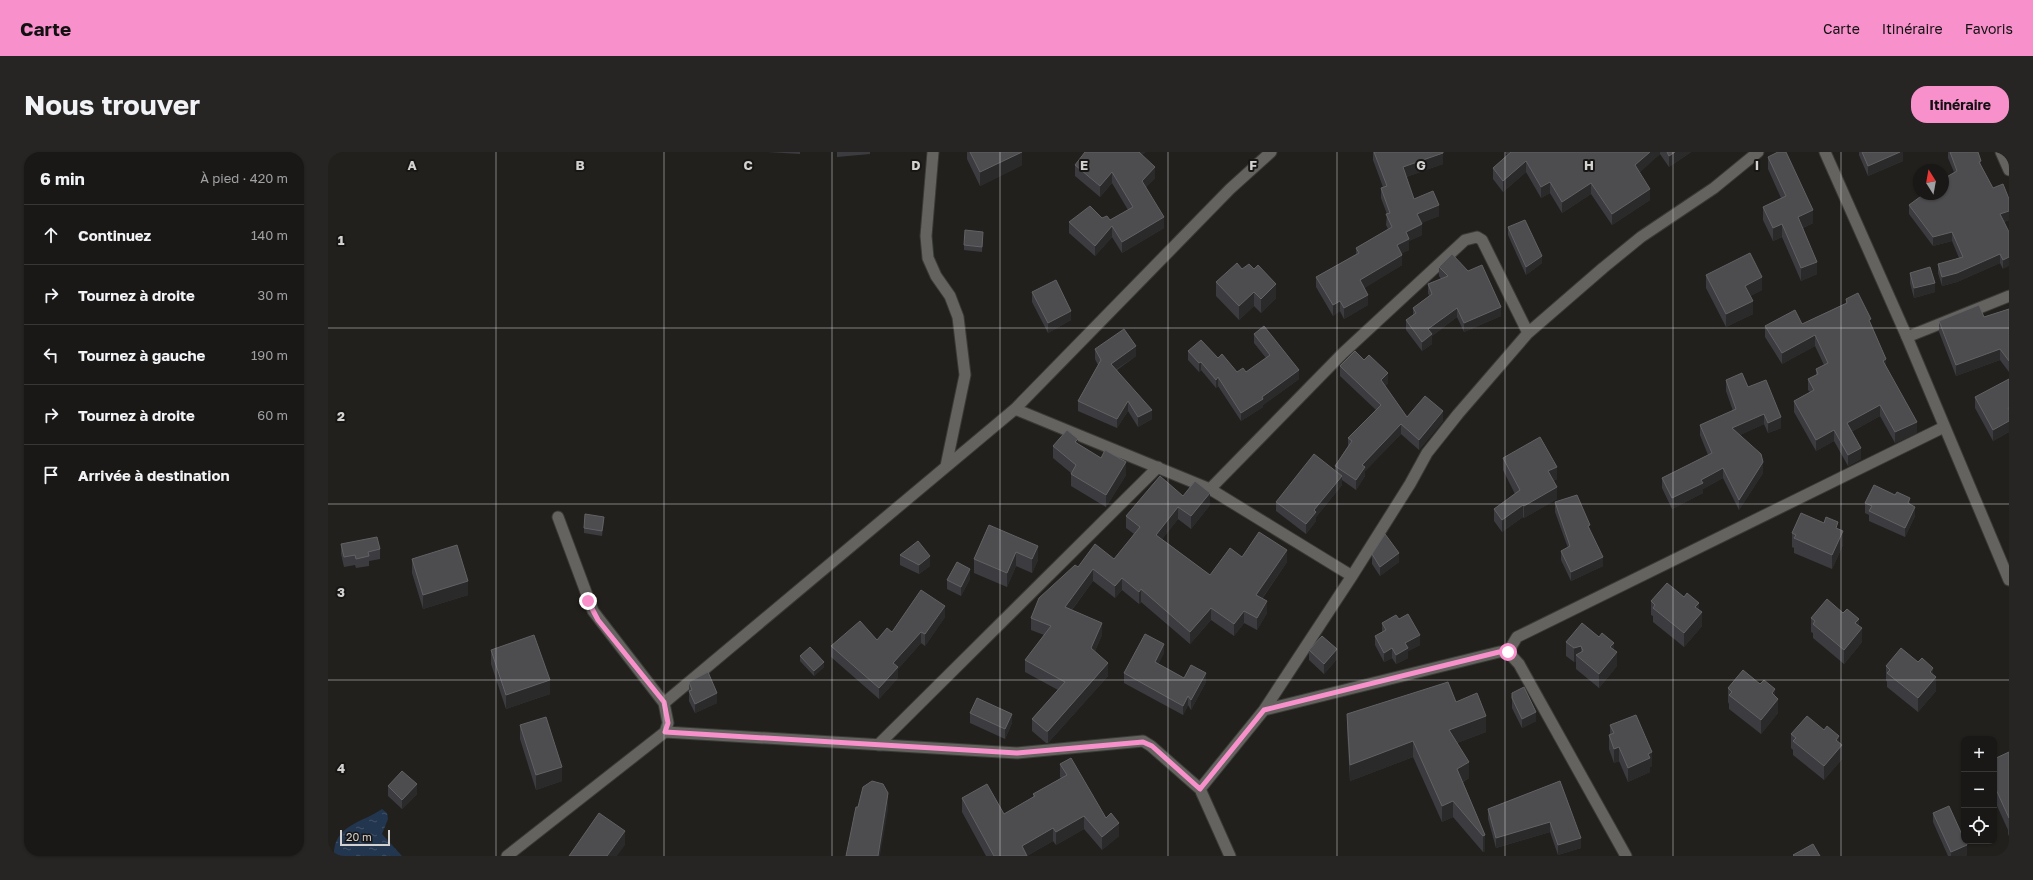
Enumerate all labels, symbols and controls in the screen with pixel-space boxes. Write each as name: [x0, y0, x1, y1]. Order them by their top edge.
text: Carte: [20, 17, 71, 40]
text: Carte: [1823, 20, 1860, 37]
text: Itinéraire: [1882, 20, 1943, 37]
text: Favoris: [1965, 20, 2013, 37]
button: Itinéraire: [1911, 86, 2009, 123]
text: Nous trouver: [24, 88, 200, 121]
text: A: [407, 157, 417, 173]
text: B: [575, 157, 585, 173]
text: C: [743, 157, 753, 173]
text: D: [911, 157, 921, 173]
text: E: [1080, 157, 1088, 173]
text: F: [1249, 157, 1257, 173]
text: G: [1416, 157, 1426, 173]
text: H: [1584, 157, 1594, 173]
text: I: [1755, 157, 1759, 173]
north arrow: [1913, 164, 1949, 200]
text: 6 min: [40, 168, 85, 189]
text: À pied · 420 m: [200, 170, 288, 186]
icon: ahead: [40, 224, 62, 246]
text: Continuez: [78, 226, 151, 244]
text: 140 m: [251, 227, 288, 243]
text: 1: [338, 232, 345, 248]
icon: right: [40, 284, 62, 306]
text: Tournez à droite: [78, 286, 195, 304]
text: 30 m: [258, 287, 288, 303]
icon: left: [40, 344, 62, 366]
text: Tournez à gauche: [78, 346, 205, 364]
text: 190 m: [251, 347, 288, 363]
icon: right: [40, 404, 62, 426]
text: Tournez à droite: [78, 406, 195, 424]
text: 60 m: [257, 407, 288, 423]
text: 2: [337, 408, 345, 424]
icon: arrive: [40, 464, 62, 486]
text: Arrivée à destination: [78, 466, 230, 484]
text: 3: [337, 584, 345, 600]
route end: [579, 592, 597, 610]
route start: [1499, 643, 1517, 661]
map controls: [1961, 736, 1997, 844]
button: +: [1961, 736, 1997, 772]
text: 4: [337, 760, 345, 776]
button: −: [1961, 772, 1997, 808]
button: locate: [1961, 808, 1997, 844]
scale bar: [340, 828, 390, 847]
text: 20 m: [346, 830, 372, 843]

